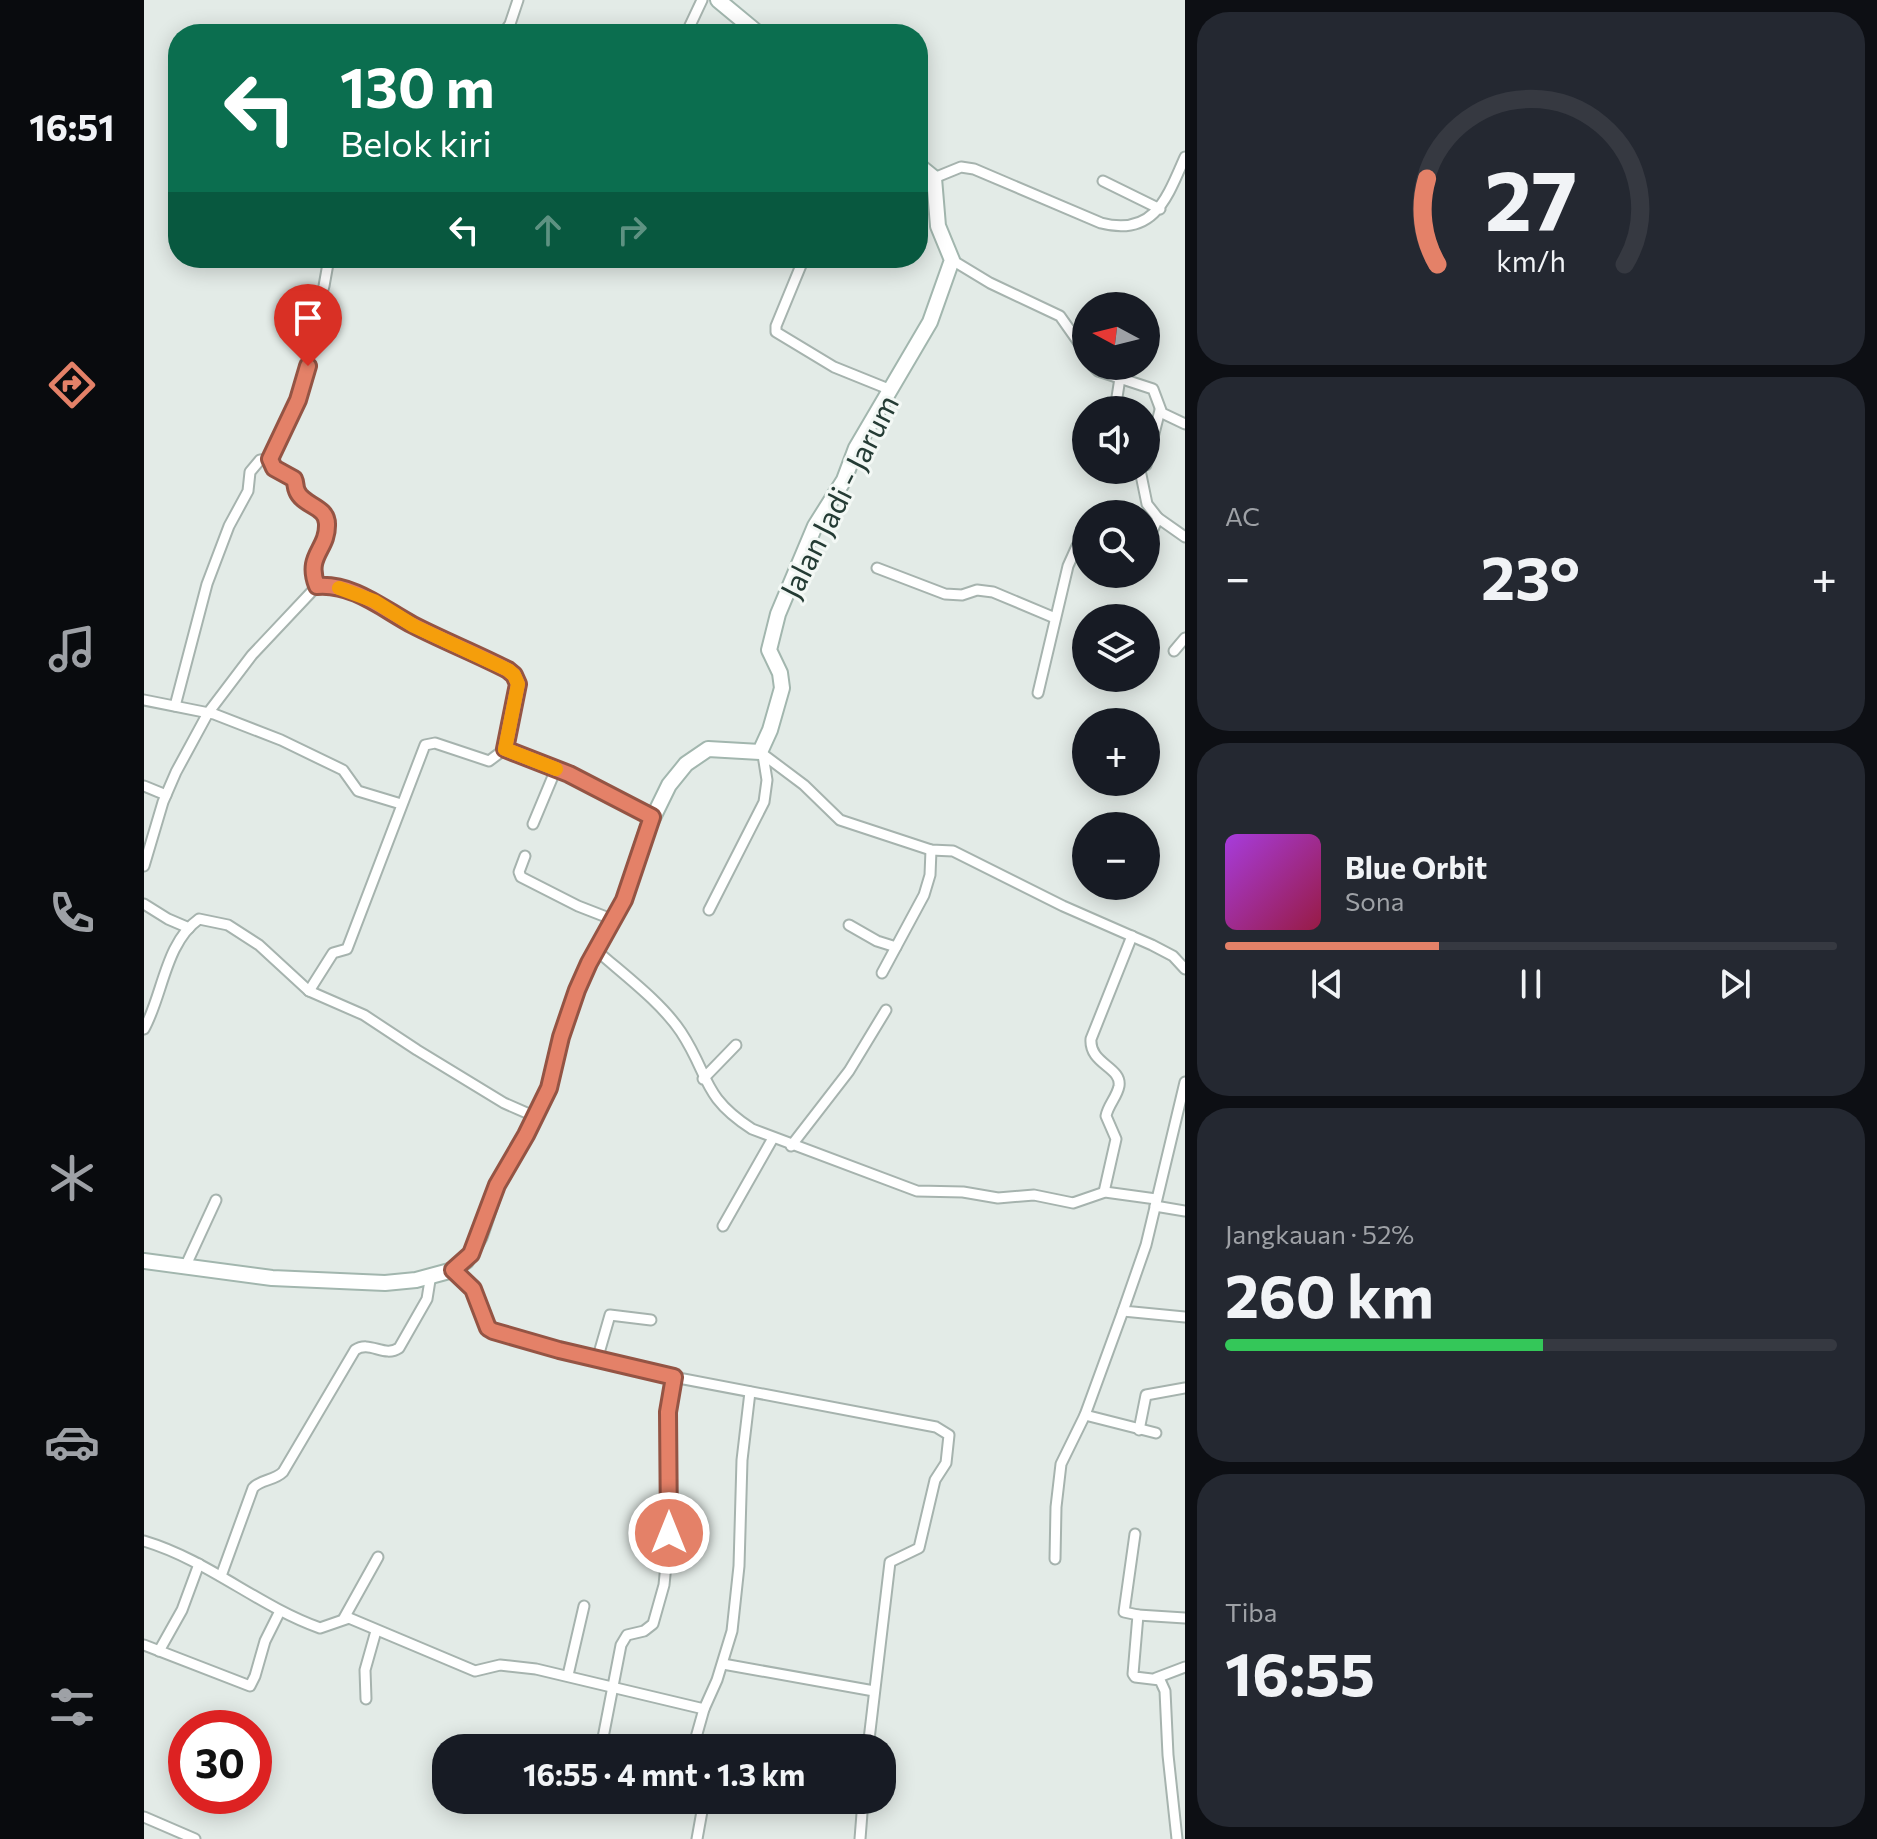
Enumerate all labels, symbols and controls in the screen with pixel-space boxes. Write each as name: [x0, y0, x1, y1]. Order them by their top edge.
text: 130 m: [340, 51, 495, 120]
icon: left: [208, 56, 312, 160]
text: 16:51: [29, 104, 115, 148]
text: Belok kiri: [340, 120, 492, 164]
text: 27: [1485, 145, 1577, 247]
icon: left: [442, 208, 486, 252]
icon: ahead: [526, 208, 570, 252]
icon: right: [610, 208, 654, 252]
text: km/h: [1496, 243, 1566, 278]
pin: [274, 284, 342, 366]
north arrow: [1072, 292, 1160, 380]
map controls: [1072, 292, 1160, 900]
icon: arrive: [286, 296, 330, 340]
icon: directions: [44, 357, 100, 413]
street label: Jalan Jadi - Jarum: [771, 388, 905, 604]
button: sound: [1072, 396, 1160, 484]
button: search: [1072, 500, 1160, 588]
text: AC: [1225, 500, 1260, 531]
text: 23°: [1481, 539, 1580, 612]
text: −: [1225, 549, 1250, 603]
text: +: [1811, 549, 1837, 603]
button: layers: [1072, 604, 1160, 692]
icon: music: [44, 621, 100, 677]
button: +: [1072, 708, 1160, 796]
button: −: [1072, 812, 1160, 900]
text: Blue Orbit: [1345, 848, 1487, 885]
icon: phone: [44, 885, 100, 941]
text: Sona: [1345, 885, 1404, 916]
icon: previous: [1305, 962, 1349, 1006]
icon: pause: [1509, 962, 1553, 1006]
icon: next: [1713, 962, 1757, 1006]
icon: climate: [44, 1150, 100, 1206]
text: Jangkauan · 52%: [1225, 1218, 1414, 1249]
text: 260 km: [1225, 1257, 1434, 1330]
icon: car: [44, 1414, 100, 1470]
position arrow: [627, 1491, 711, 1575]
text: Tiba: [1225, 1596, 1277, 1627]
text: 16:55: [1225, 1635, 1375, 1708]
icon: filters: [44, 1679, 100, 1735]
speed limit sign: 30: [168, 1710, 272, 1814]
text: 16:55 · 4 mnt · 1.3 km: [523, 1755, 805, 1792]

